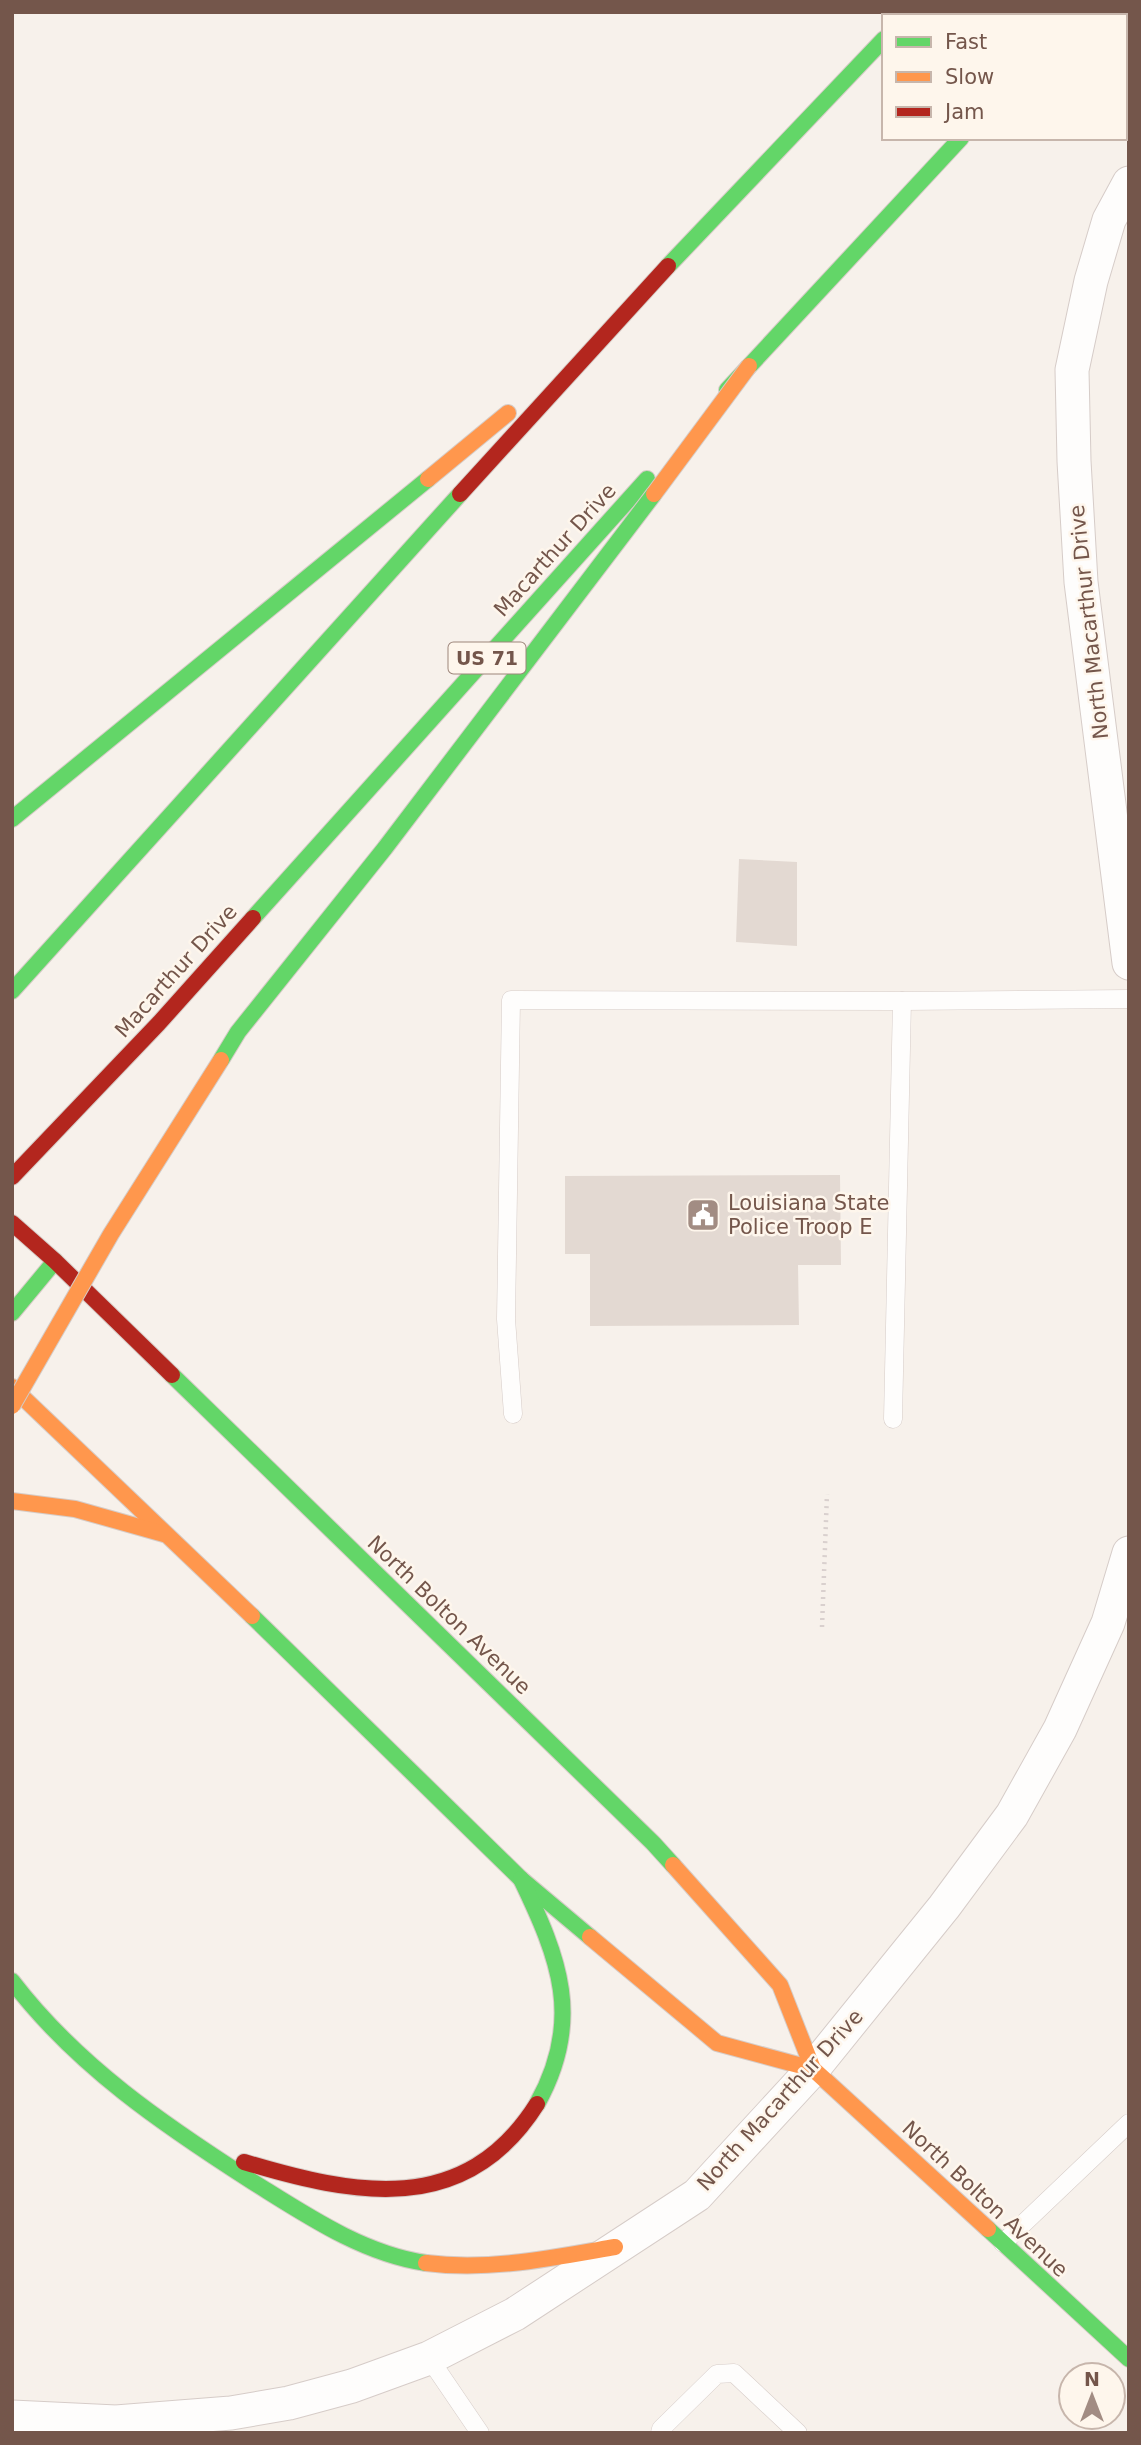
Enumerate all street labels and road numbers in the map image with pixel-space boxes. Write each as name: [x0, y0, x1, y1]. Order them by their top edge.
street label: Macarthur Drive: [489, 479, 621, 621]
street label: North Macarthur Drive: [1065, 504, 1113, 740]
road number: US 71: [448, 642, 526, 674]
street label: Macarthur Drive: [110, 900, 242, 1042]
street label: North Bolton Avenue: [362, 1531, 536, 1699]
street label: North Macarthur Drive: [692, 2004, 868, 2196]
street label: North Bolton Avenue: [897, 2116, 1073, 2282]

